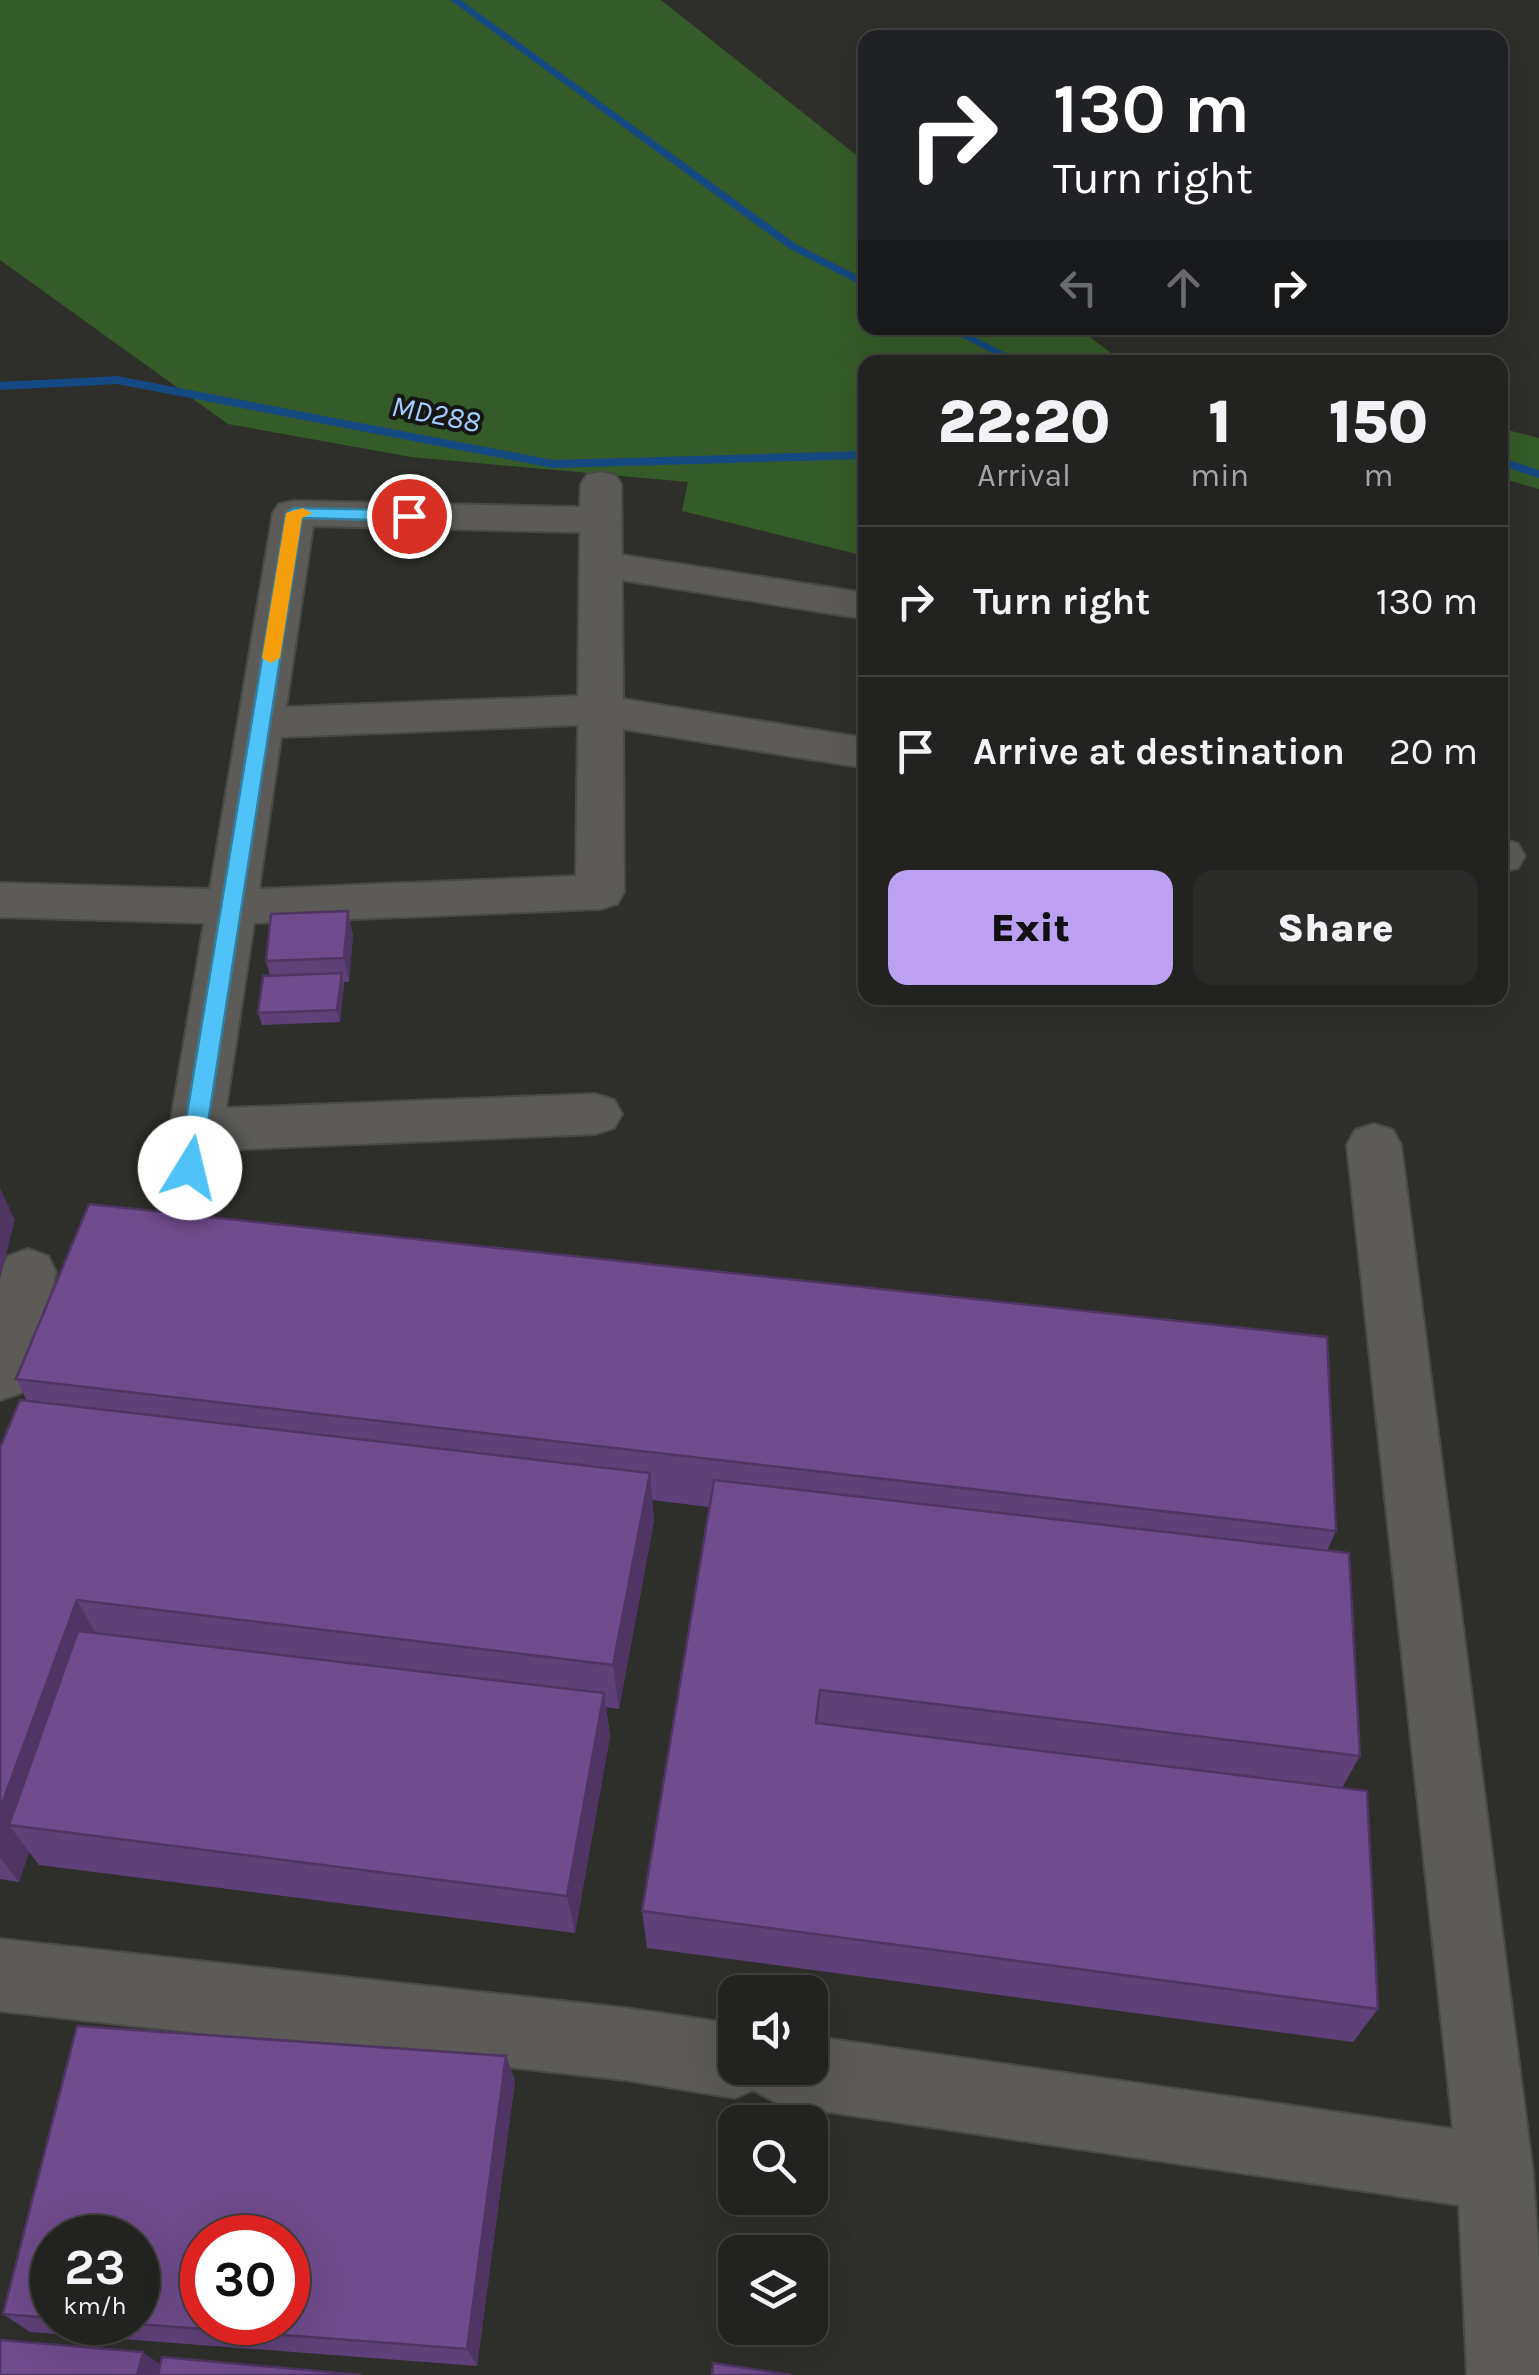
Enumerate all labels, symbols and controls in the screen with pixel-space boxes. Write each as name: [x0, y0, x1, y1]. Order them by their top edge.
text: 130 m: [1053, 68, 1250, 150]
icon: right: [888, 70, 1018, 200]
text: Turn right: [1053, 152, 1253, 204]
icon: left: [1051, 260, 1106, 315]
icon: ahead: [1156, 260, 1211, 315]
icon: right: [1261, 260, 1316, 315]
text: 22:20: [938, 387, 1111, 457]
text: 1: [1208, 387, 1231, 457]
text: 150: [1329, 387, 1428, 457]
water label: MD288: [389, 388, 483, 440]
text: Arrival: [977, 457, 1071, 494]
text: min: [1190, 457, 1249, 494]
text: m: [1364, 457, 1393, 494]
pin: [367, 474, 452, 559]
icon: arrive: [382, 489, 437, 544]
icon: right: [888, 574, 943, 629]
text: Turn right: [973, 579, 1150, 624]
text: 130 m: [1376, 579, 1478, 624]
icon: arrive: [888, 724, 943, 779]
text: Arrive at destination: [973, 729, 1345, 774]
text: 20 m: [1389, 729, 1478, 774]
button: Exit: [888, 870, 1173, 985]
button: Share: [1193, 870, 1478, 985]
position arrow: [138, 1116, 242, 1220]
map controls: [718, 1975, 828, 2345]
button: sound: [718, 1975, 828, 2085]
button: search: [718, 2105, 828, 2215]
speed limit sign: 30: [180, 2215, 310, 2345]
button: layers: [718, 2235, 828, 2345]
text: 23: [64, 2238, 126, 2297]
text: km/h: [63, 2291, 127, 2320]

